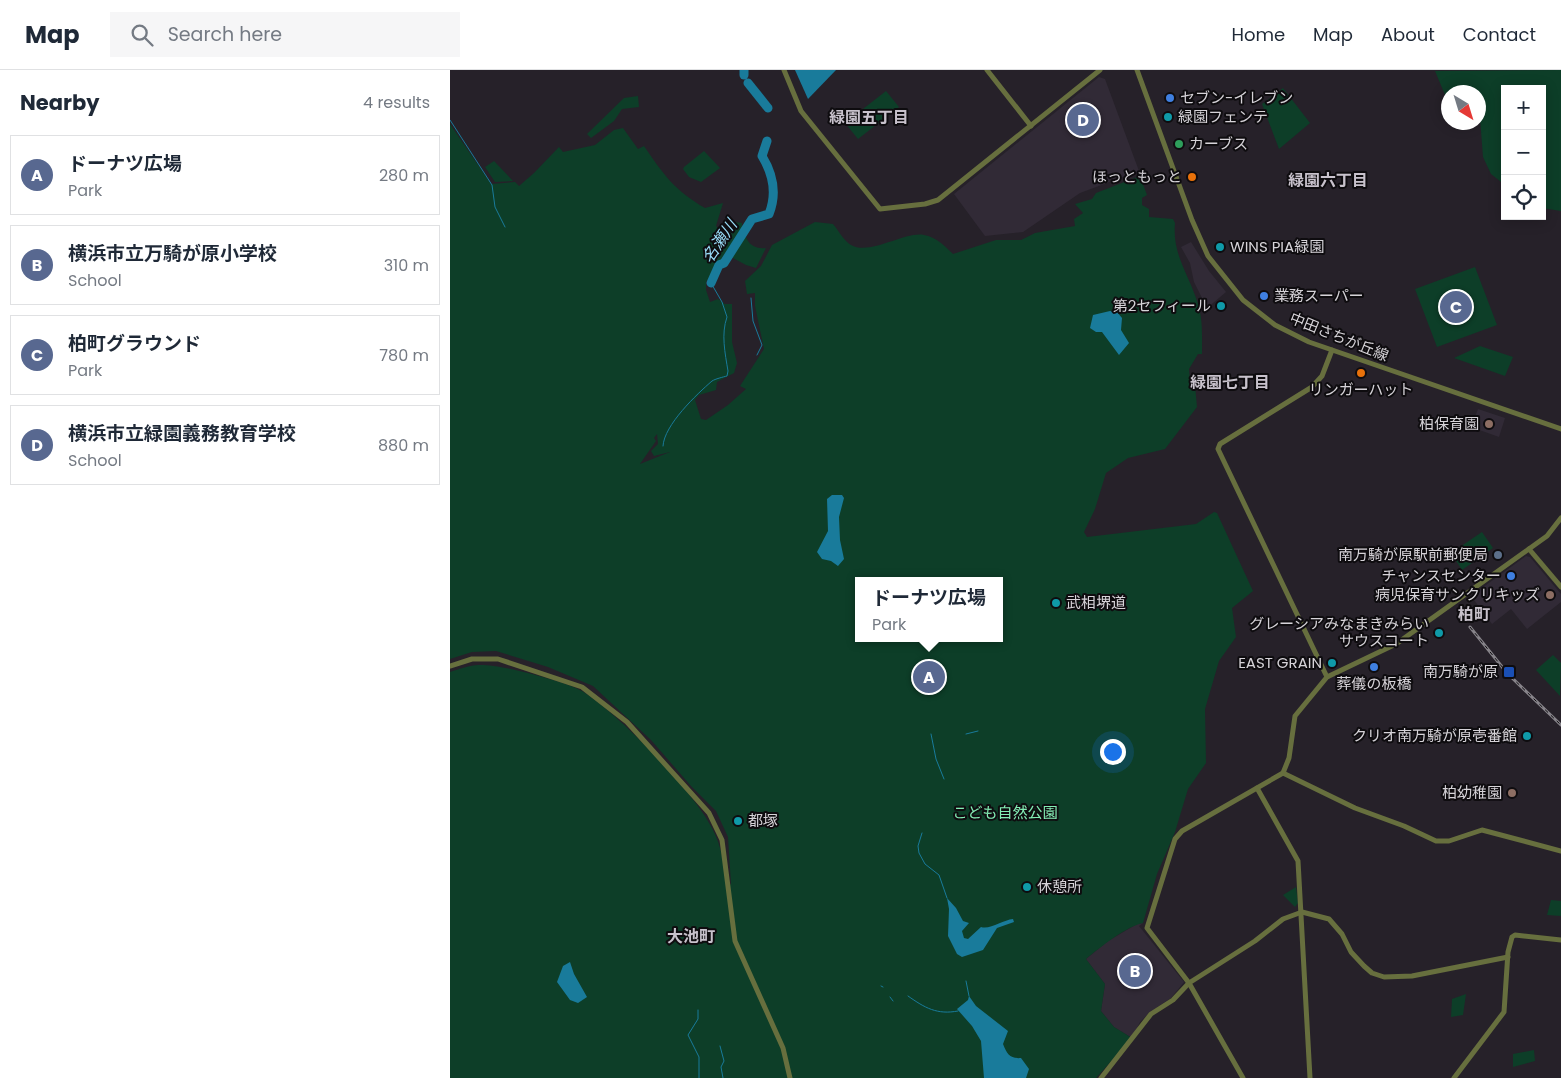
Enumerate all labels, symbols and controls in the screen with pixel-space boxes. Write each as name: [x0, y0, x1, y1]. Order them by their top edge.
search box: [110, 12, 460, 57]
text: Map: [25, 18, 80, 51]
icon: search: [128, 21, 156, 49]
text: Search here: [168, 21, 282, 48]
text: Home: [1231, 22, 1285, 47]
text: Map: [1313, 22, 1353, 47]
text: About: [1381, 22, 1435, 47]
text: Contact: [1463, 22, 1536, 47]
north arrow: [1441, 85, 1486, 130]
map controls: [1501, 85, 1546, 220]
button: +: [1501, 85, 1546, 130]
place label: セブン-イレブン: [1180, 87, 1293, 108]
text: Nearby: [20, 88, 100, 117]
text: 4 results: [363, 91, 430, 114]
marker: セブン-イレブン: [1164, 92, 1176, 104]
pin: D: [1067, 101, 1099, 139]
district label: 緑園五丁目: [829, 106, 909, 129]
place label: 緑園フェンテ: [1178, 106, 1268, 127]
marker: 緑園フェンテ: [1162, 111, 1174, 123]
button: −: [1501, 130, 1546, 175]
place label: カーブス: [1189, 133, 1248, 154]
marker: カーブス: [1173, 138, 1185, 150]
text: ドーナツ広場: [68, 150, 182, 177]
text: A: [31, 164, 43, 187]
text: 280 m: [379, 164, 429, 187]
place label: ほっともっと: [1092, 166, 1182, 187]
district label: 緑園六丁目: [1288, 169, 1368, 192]
marker: ほっともっと: [1186, 171, 1198, 183]
button: locate: [1501, 175, 1546, 220]
text: Park: [68, 179, 102, 202]
water label: 名瀬川: [696, 213, 743, 268]
place label: WINS PIA緑園: [1230, 236, 1324, 257]
text: 横浜市立万騎が原小学校: [68, 240, 277, 267]
marker: WINS PIA緑園: [1214, 241, 1226, 253]
text: B: [32, 254, 42, 277]
text: 310 m: [384, 254, 429, 277]
text: School: [68, 269, 122, 292]
place label: 業務スーパー: [1274, 285, 1364, 306]
pin: C: [1440, 288, 1472, 326]
marker: 業務スーパー: [1258, 290, 1270, 302]
place label: 第2セフィール: [1113, 295, 1211, 316]
marker: 第2セフィール: [1215, 300, 1227, 312]
street label: 中田さちが丘線: [1287, 307, 1392, 366]
text: 柏町グラウンド: [68, 330, 201, 357]
text: C: [31, 344, 43, 367]
text: 780 m: [379, 344, 429, 367]
text: Park: [68, 359, 102, 382]
marker: リンガーハット: [1355, 367, 1367, 379]
district label: 緑園七丁目: [1190, 371, 1270, 394]
place label: リンガーハット: [1309, 379, 1413, 400]
place label: 柏保育園: [1419, 413, 1479, 434]
marker: 柏保育園: [1483, 418, 1495, 430]
text: 横浜市立緑園義務教育学校: [68, 420, 296, 447]
text: D: [31, 434, 43, 457]
text: 880 m: [378, 434, 429, 457]
text: School: [68, 449, 122, 472]
place label: 南万騎が原駅前郵便局: [1338, 544, 1488, 565]
marker: 南万騎が原駅前郵便局: [1492, 549, 1504, 561]
place label: チャンスセンター: [1381, 565, 1501, 586]
marker: チャンスセンター: [1505, 570, 1517, 582]
popup: [855, 577, 1003, 642]
text: ドーナツ広場: [872, 584, 986, 611]
place label: 病児保育サンクリキッズ: [1375, 584, 1540, 605]
marker: 病児保育サンクリキッズ: [1544, 589, 1556, 601]
place label: 武相堺道: [1066, 592, 1126, 613]
marker: 武相堺道: [1050, 597, 1062, 609]
district label: 柏町: [1458, 603, 1490, 626]
text: Park: [872, 613, 906, 636]
place label: グレーシアみなまきみらい サウスコート: [1249, 613, 1429, 651]
marker: グレーシアみなまきみらい サウスコート: [1433, 627, 1445, 639]
place label: EAST GRAIN: [1238, 652, 1322, 673]
marker: EAST GRAIN: [1326, 657, 1338, 669]
pin: A: [913, 658, 945, 696]
marker: 葬儀の板橋: [1368, 661, 1380, 673]
place label: 南万騎が原: [1423, 661, 1498, 682]
marker: 南万騎が原: [1502, 665, 1516, 679]
place label: 葬儀の板橋: [1336, 673, 1412, 694]
place label: クリオ南万騎が原壱番館: [1352, 725, 1517, 746]
marker: クリオ南万騎が原壱番館: [1521, 730, 1533, 742]
your location: [1100, 739, 1126, 765]
place label: 柏幼稚園: [1442, 782, 1502, 803]
marker: 柏幼稚園: [1506, 787, 1518, 799]
park label: こども自然公園: [952, 802, 1058, 823]
place label: 都塚: [748, 810, 778, 831]
marker: 都塚: [732, 815, 744, 827]
place label: 休憩所: [1037, 876, 1082, 897]
marker: 休憩所: [1021, 881, 1033, 893]
district label: 大池町: [667, 925, 715, 948]
pin: B: [1119, 952, 1151, 990]

